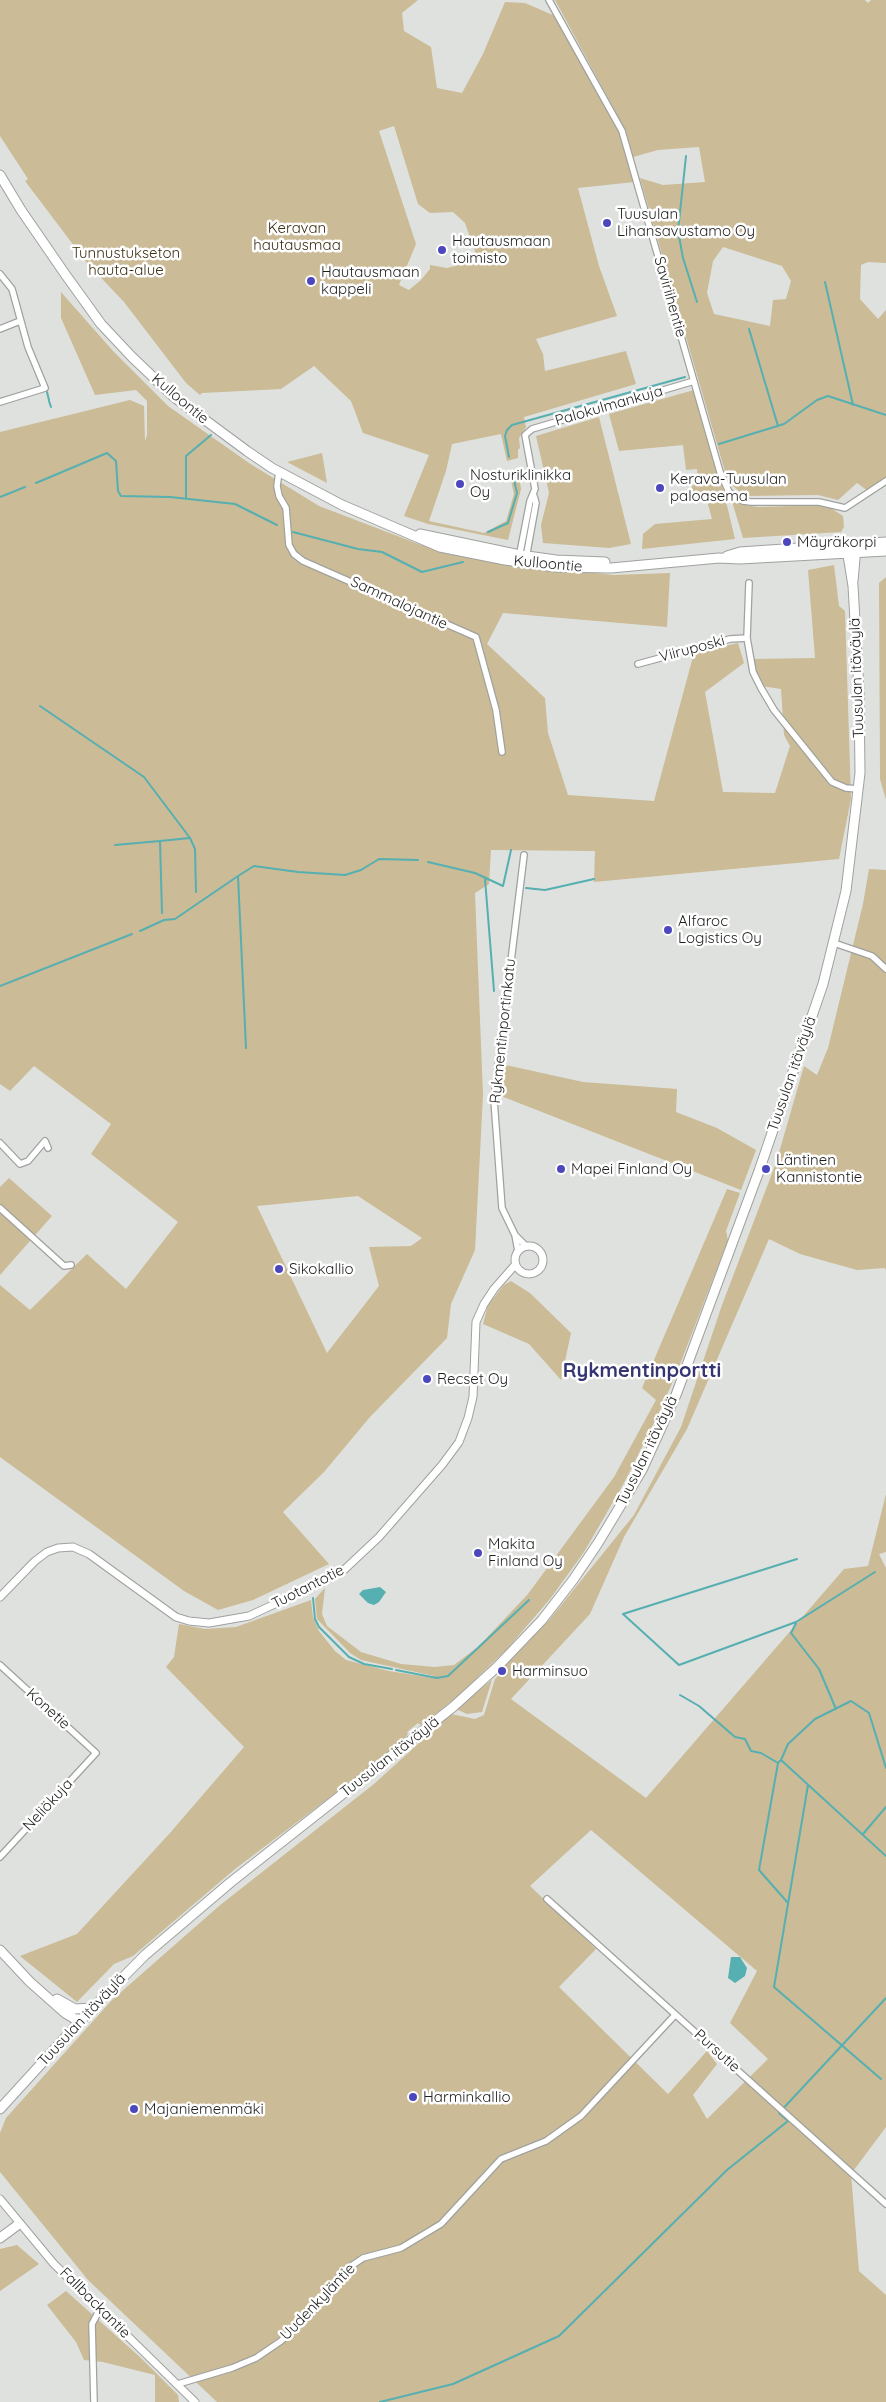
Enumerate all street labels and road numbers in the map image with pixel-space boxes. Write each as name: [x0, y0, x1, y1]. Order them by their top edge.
street label: Saviriihentie: [650, 255, 690, 339]
street label: Kulloontie: [148, 370, 212, 428]
street label: Palokulmankuja: [553, 382, 665, 430]
street label: Kulloontie: [513, 552, 583, 576]
street label: Sammalojantie: [348, 573, 450, 633]
street label: Tuusulan itäväylä: [846, 617, 868, 739]
street label: Viiruposki: [657, 632, 727, 666]
street label: Rykmentinportinkatu: [486, 957, 520, 1105]
street label: Tuusulan itäväylä: [764, 1014, 820, 1134]
street label: Tuusulan itäväylä: [613, 1393, 681, 1509]
street label: Tuotantotie: [269, 1561, 347, 1613]
street label: Konetie: [22, 1685, 74, 1733]
street label: Tuusulan itäväylä: [337, 1713, 443, 1801]
street label: Neliökuja: [19, 1775, 77, 1835]
street label: Tuusulan itäväylä: [34, 1970, 130, 2070]
street label: Pursutie: [690, 2026, 744, 2076]
street label: Uudenkyläntie: [277, 2260, 359, 2344]
street label: Fallbackantie: [56, 2264, 134, 2342]

